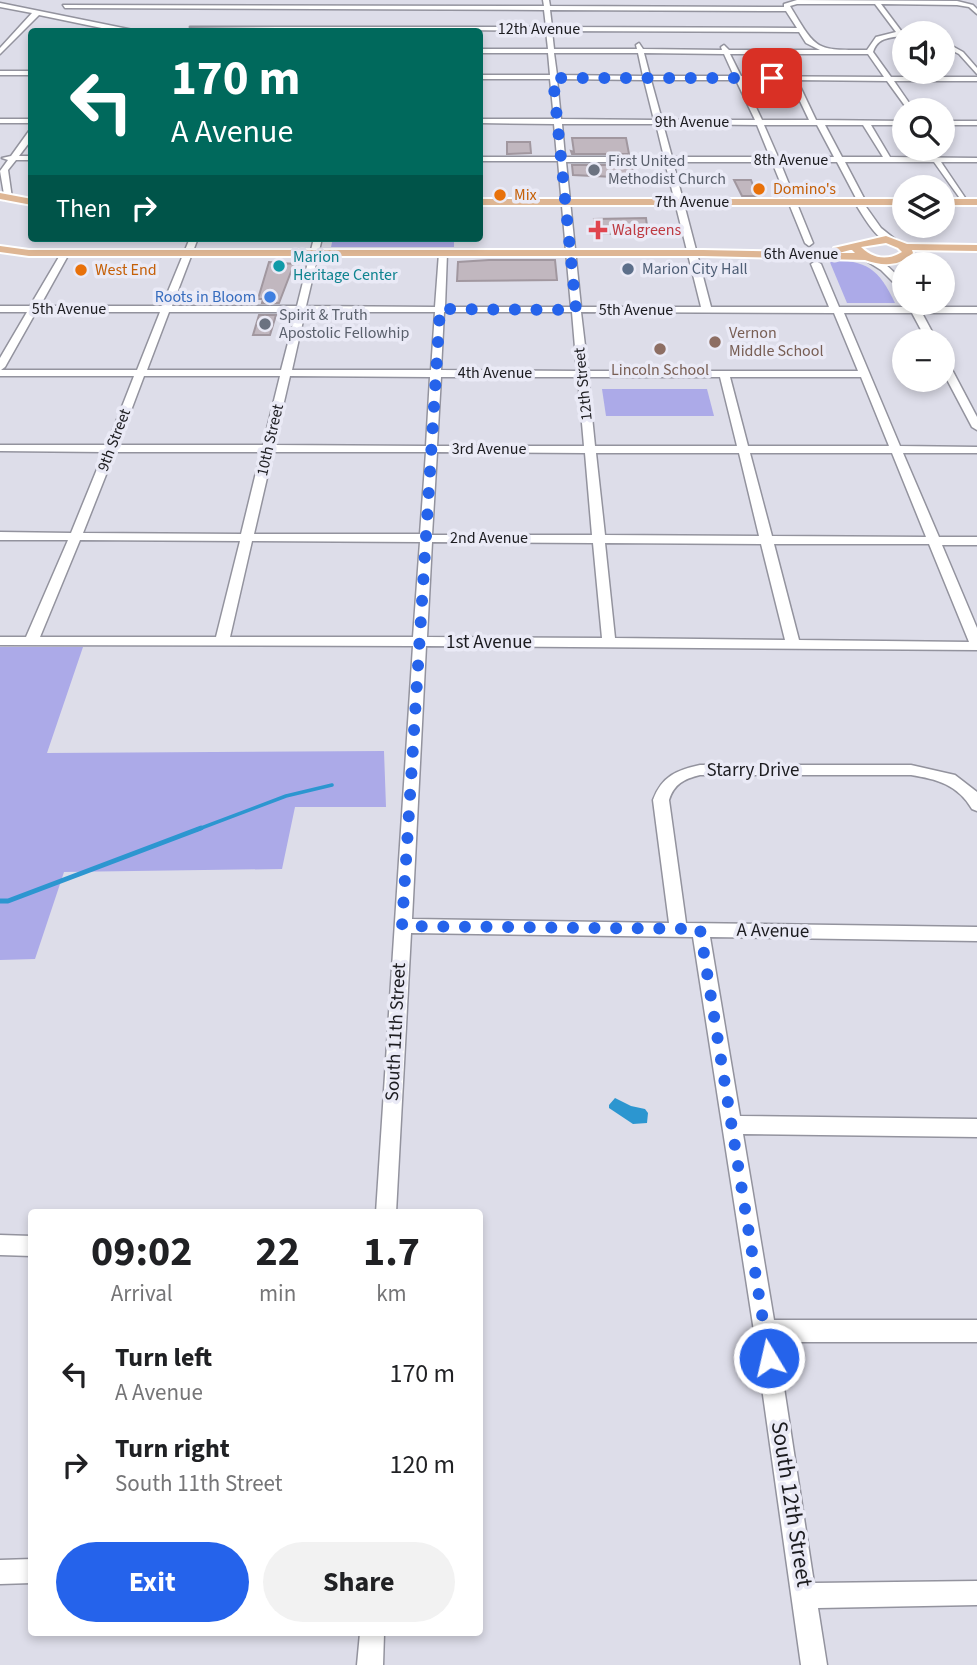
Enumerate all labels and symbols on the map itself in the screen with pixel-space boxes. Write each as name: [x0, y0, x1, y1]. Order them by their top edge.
street label: 12th Avenue: [498, 18, 580, 40]
pin: [742, 48, 802, 108]
street label: 9th Avenue: [655, 111, 729, 133]
street label: 8th Avenue: [754, 149, 828, 171]
place label: First United Methodist Church: [608, 150, 726, 190]
marker: First United Methodist Church: [586, 162, 602, 178]
place label: Domino's: [773, 178, 836, 200]
marker: Domino's: [751, 181, 767, 197]
place label: Mix: [514, 184, 537, 206]
marker: Mix: [492, 187, 508, 203]
street label: 7th Avenue: [655, 191, 729, 213]
place label: Walgreens: [612, 219, 682, 241]
marker: Walgreens: [590, 222, 606, 238]
street label: 6th Avenue: [764, 243, 838, 265]
place label: Marion Heritage Center: [293, 246, 398, 286]
marker: Marion Heritage Center: [271, 258, 287, 274]
place label: Marion City Hall: [642, 258, 748, 280]
place label: West End: [95, 259, 157, 281]
marker: Marion City Hall: [620, 261, 636, 277]
marker: West End: [73, 262, 89, 278]
place label: Roots in Bloom: [155, 286, 256, 308]
marker: Roots in Bloom: [262, 289, 278, 305]
street label: 5th Avenue: [32, 298, 106, 320]
street label: 5th Avenue: [599, 299, 673, 321]
place label: Spirit & Truth Apostolic Fellowhip: [279, 304, 410, 344]
marker: Spirit & Truth Apostolic Fellowhip: [257, 316, 273, 332]
place label: Vernon Middle School: [729, 322, 824, 362]
marker: Vernon Middle School: [707, 334, 723, 350]
marker: Lincoln School: [652, 341, 668, 357]
street label: 12th Street: [568, 346, 598, 422]
place label: Lincoln School: [611, 359, 709, 381]
street label: 4th Avenue: [458, 362, 532, 384]
street label: 10th Street: [251, 401, 289, 478]
street label: 9th Street: [92, 405, 136, 474]
street label: 3rd Avenue: [452, 438, 526, 460]
street label: 2nd Avenue: [450, 527, 528, 549]
street label: 1st Avenue: [446, 629, 532, 656]
street label: Starry Drive: [707, 757, 799, 784]
street label: A Avenue: [736, 917, 810, 945]
street label: South 11th Street: [379, 962, 413, 1102]
position arrow: [732, 1321, 806, 1395]
street label: South 12th Street: [763, 1419, 821, 1590]

